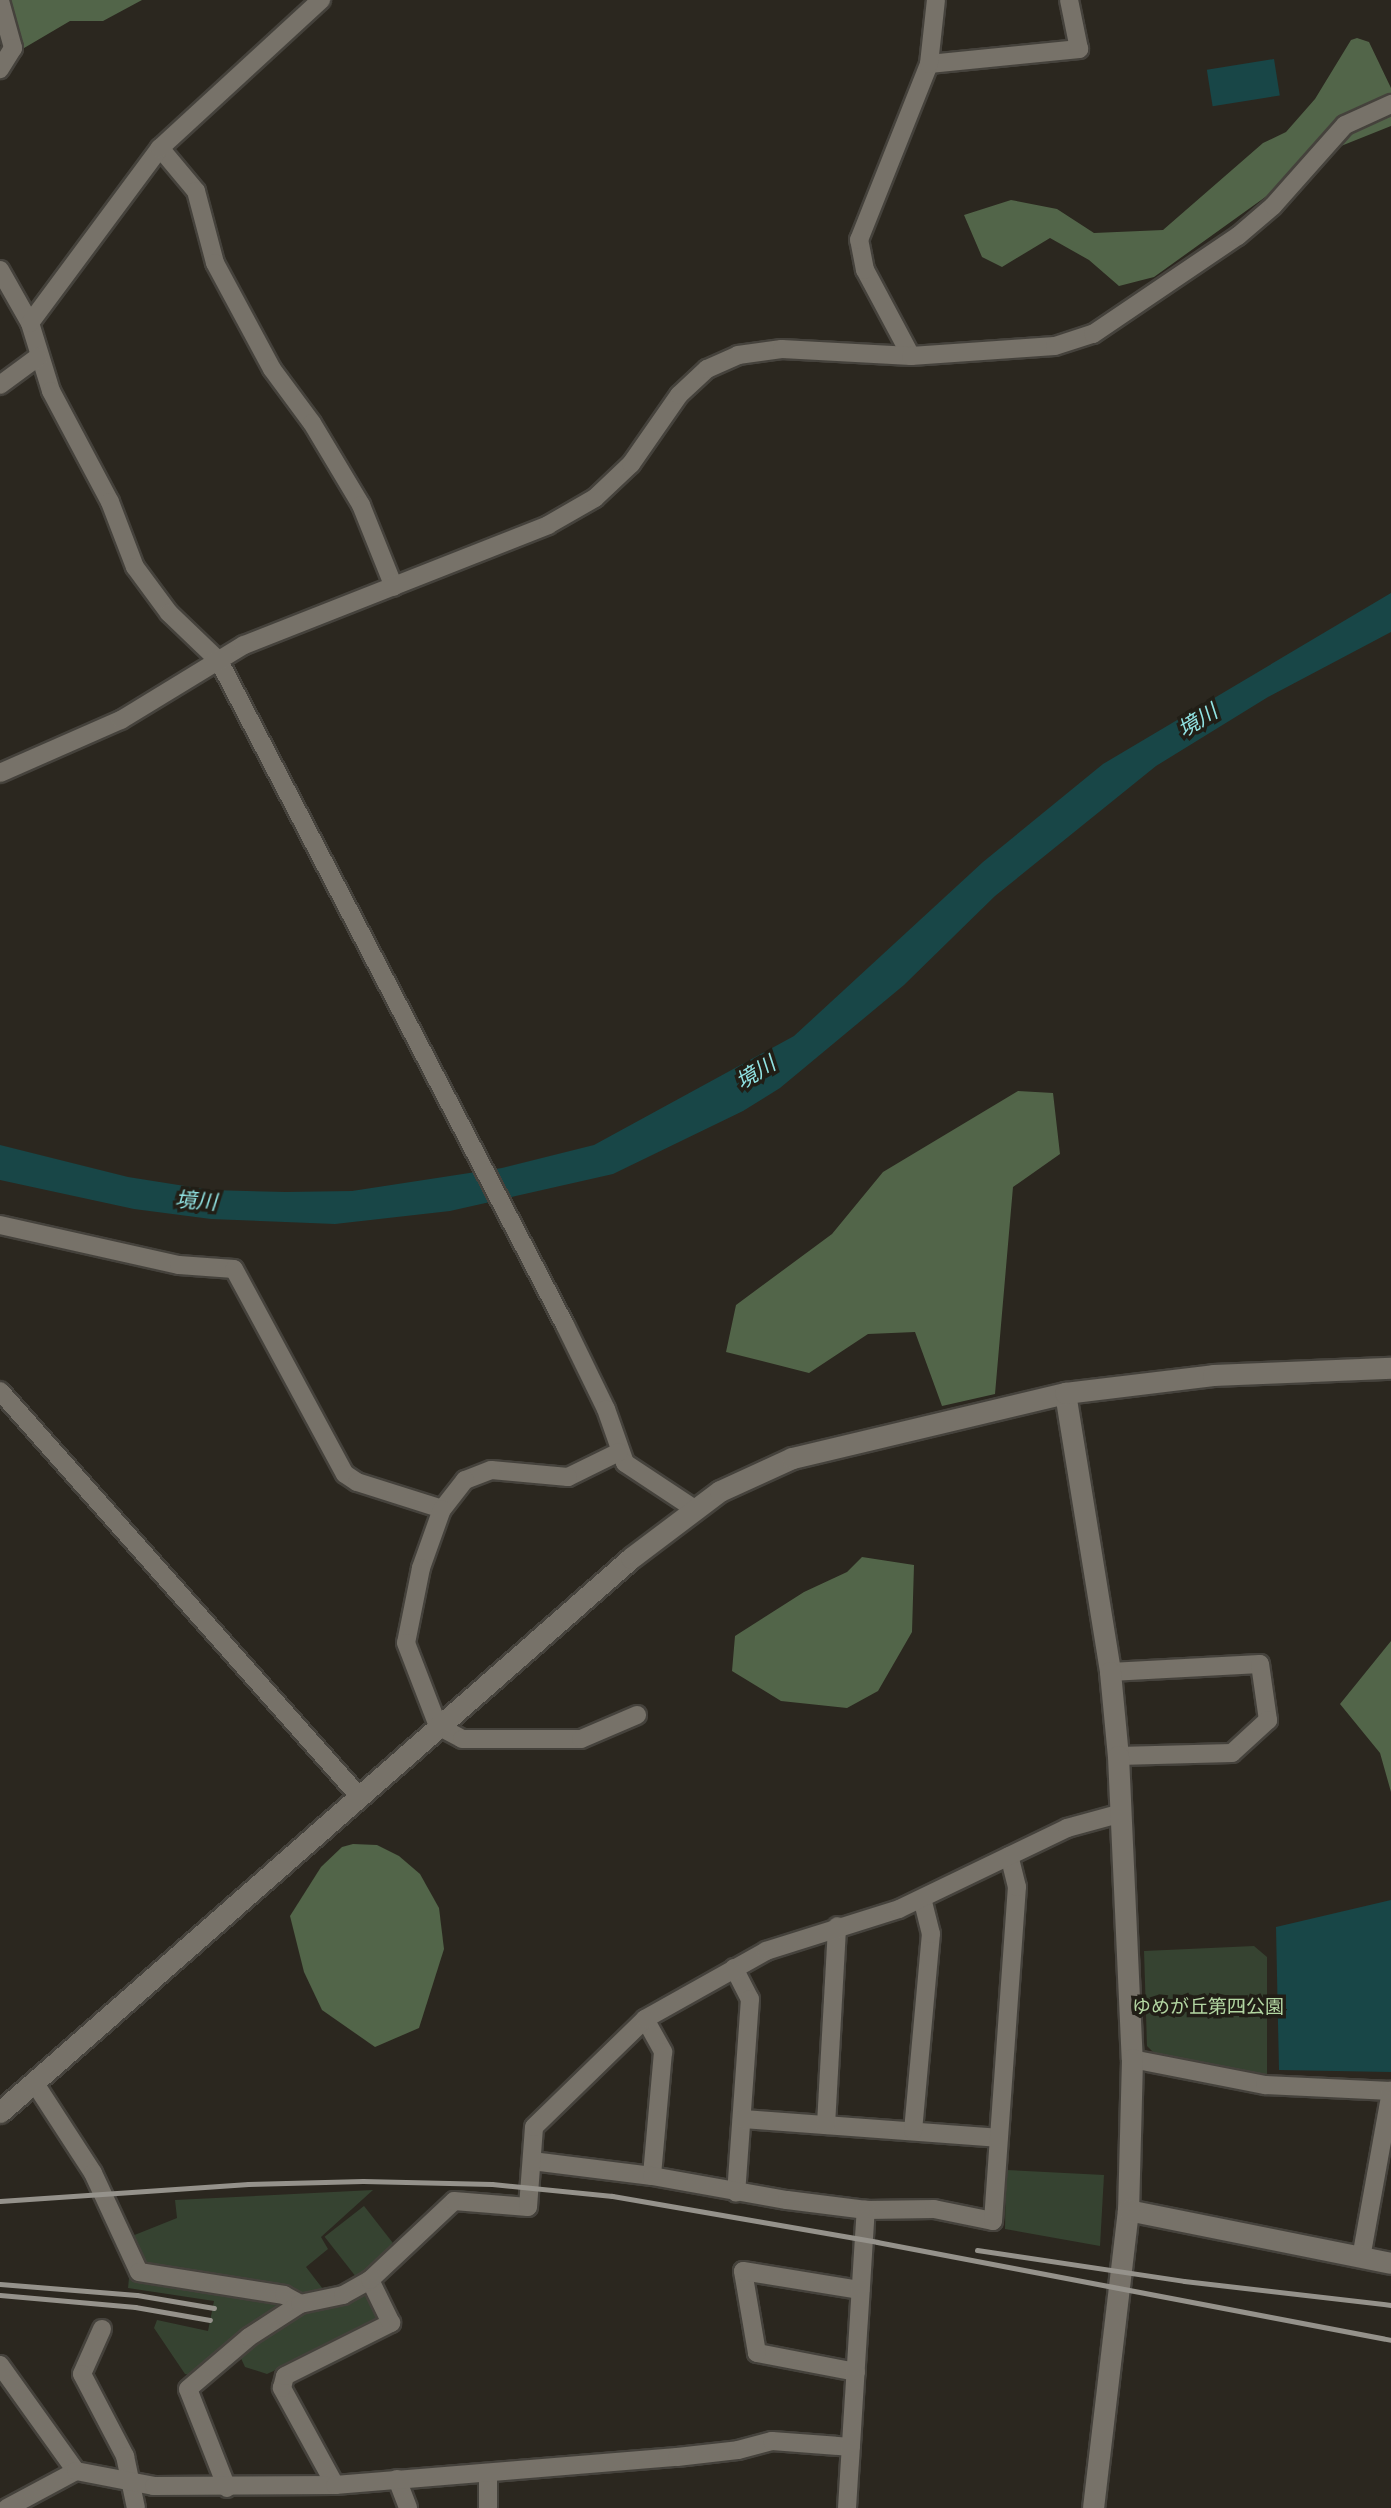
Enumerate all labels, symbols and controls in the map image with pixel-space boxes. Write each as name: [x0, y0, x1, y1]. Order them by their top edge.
water label: 境川: [1173, 698, 1221, 742]
water label: 境川: [731, 1050, 779, 1094]
water label: 境川: [174, 1186, 218, 1214]
park label: ゆめが丘第四公園: [1132, 1995, 1284, 2017]

